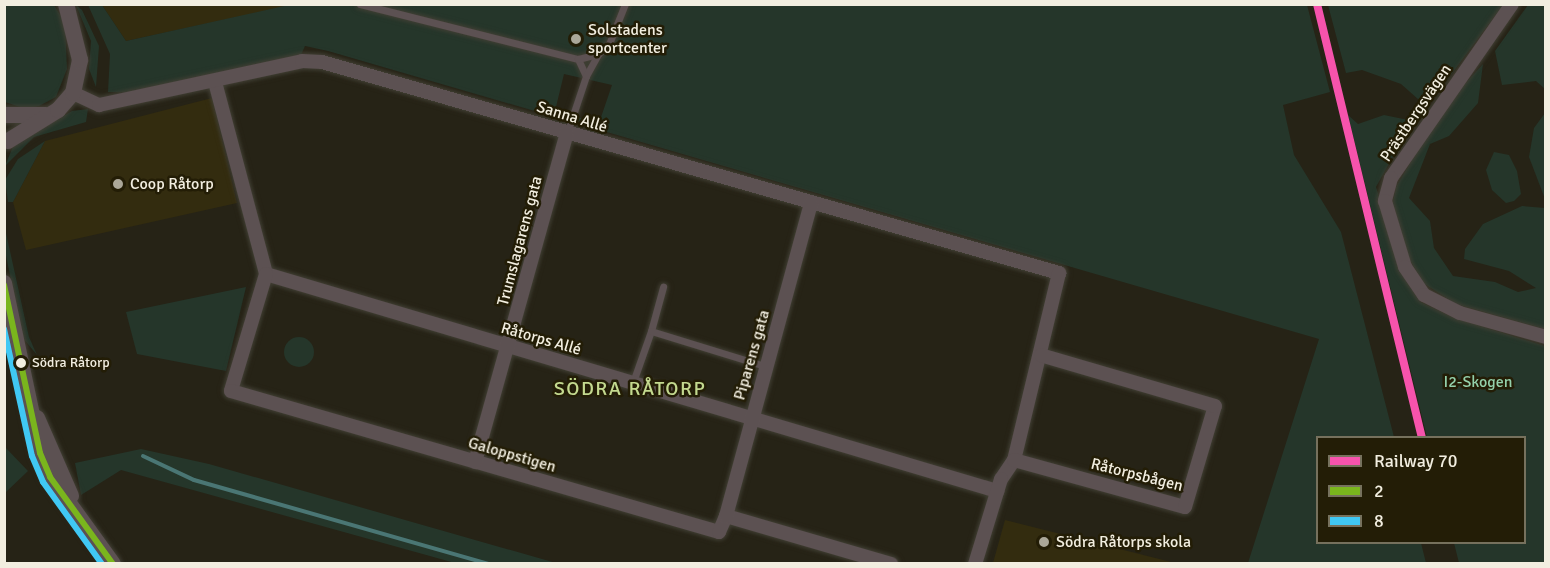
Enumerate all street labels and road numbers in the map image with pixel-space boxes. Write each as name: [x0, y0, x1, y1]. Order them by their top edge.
street label: Prästbergsvägen: [1376, 61, 1456, 165]
street label: Sanna Allé: [534, 97, 610, 137]
street label: Trumslagarens gata: [493, 174, 547, 308]
street label: Piparens gata: [730, 308, 774, 402]
street label: Råtorps Allé: [499, 318, 583, 360]
street label: Galoppstigen: [466, 433, 558, 477]
street label: Råtorpsbågen: [1089, 454, 1185, 496]

